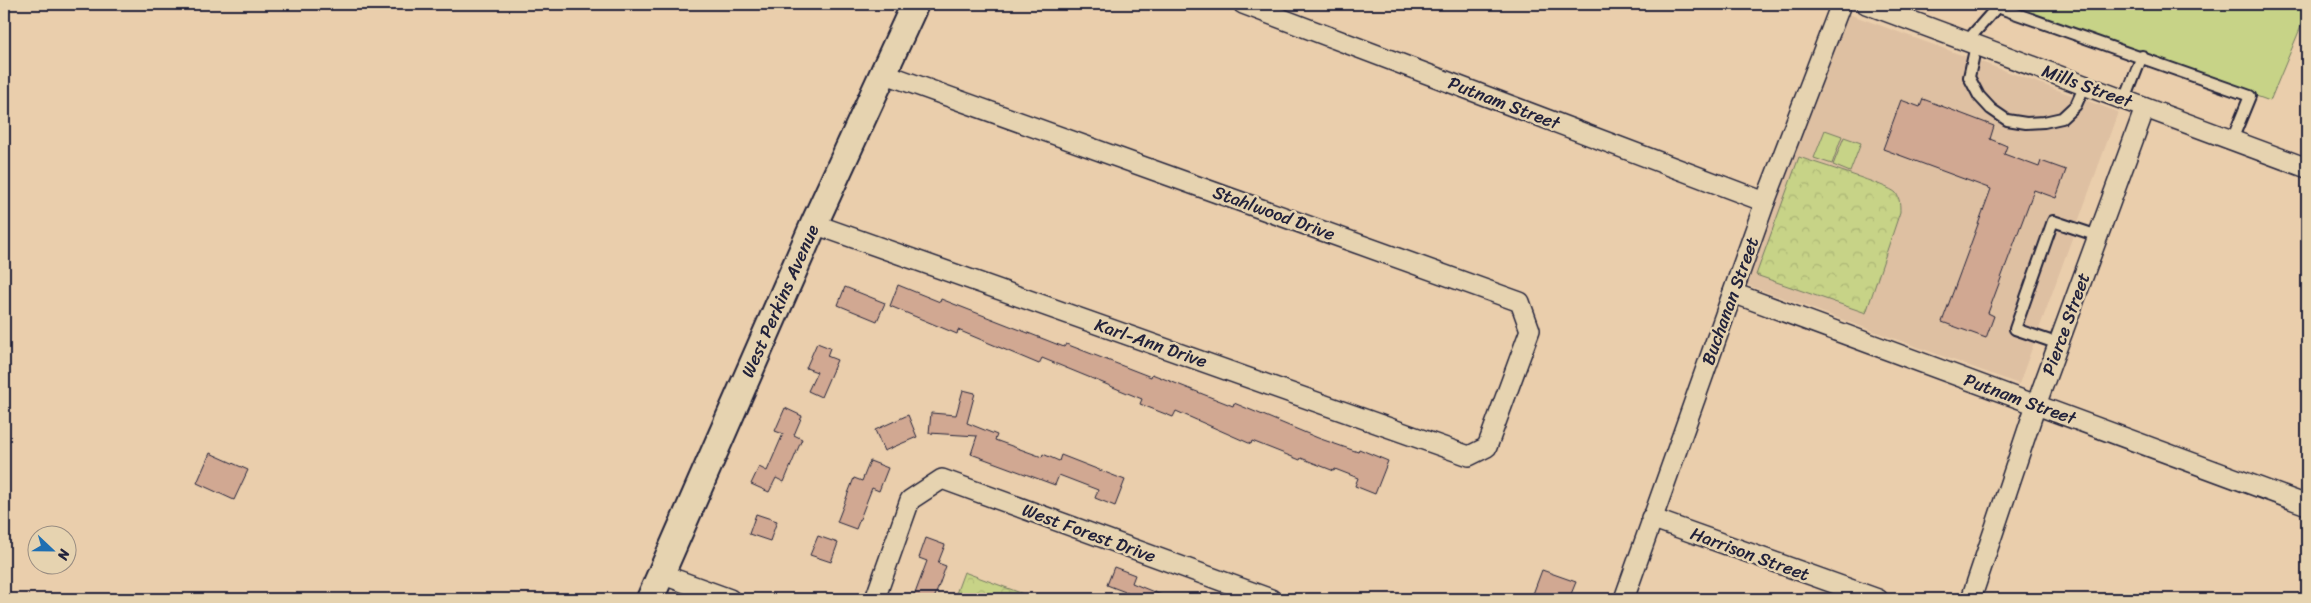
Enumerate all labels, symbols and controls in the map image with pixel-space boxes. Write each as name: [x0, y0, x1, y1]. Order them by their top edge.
street label: Mills Street: [2037, 55, 2137, 117]
street label: Putnam Street: [1443, 67, 1565, 139]
street label: Stahlwood Drive: [1208, 176, 1340, 250]
street label: West Perkins Avenue: [732, 219, 828, 383]
street label: Buchanan Street: [1692, 232, 1768, 370]
street label: Pierce Street: [2033, 268, 2099, 380]
street label: Karl-Ann Drive: [1090, 309, 1212, 377]
street label: Putnam Street: [1959, 364, 2081, 434]
street label: West Forest Drive: [1017, 494, 1161, 572]
street label: Harrison Street: [1686, 518, 1814, 590]
north arrow: [28, 526, 78, 576]
text: N: [50, 545, 77, 564]

